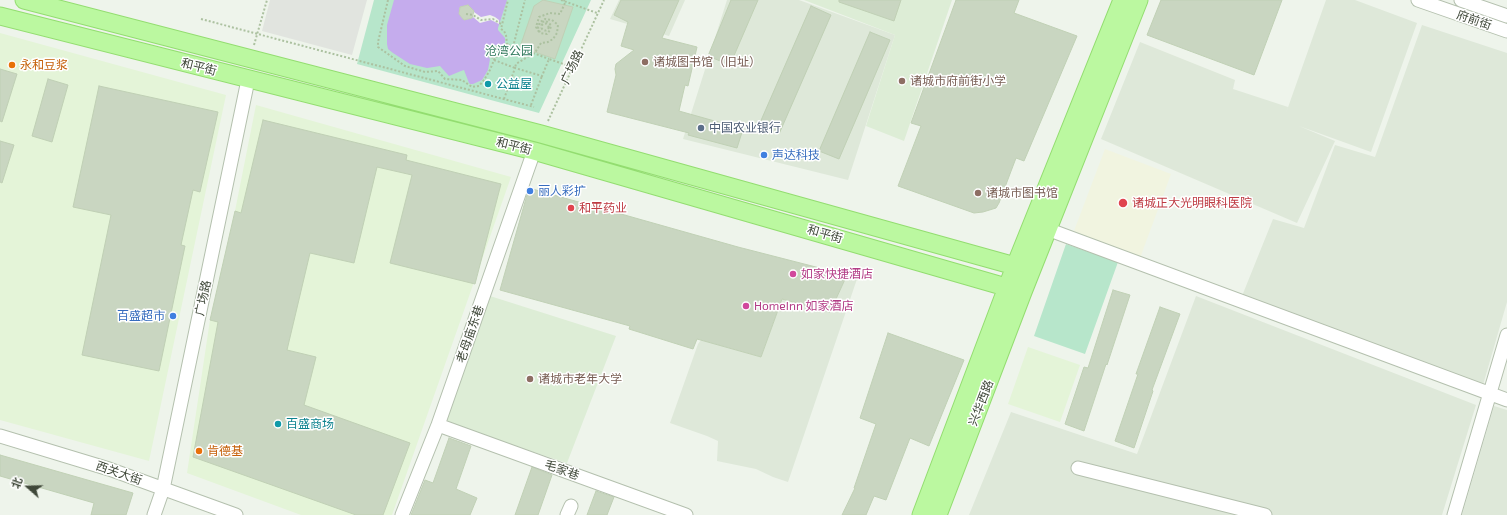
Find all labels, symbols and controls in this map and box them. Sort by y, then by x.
street label: 府前街 [1455,7,1493,33]
park label: 沧湾公园 [485,44,533,58]
street label: 广场路 [558,48,586,86]
place label: 诸城图书馆（旧址） [653,55,761,69]
street label: 和平街 [180,56,218,78]
marker: 诸城图书馆（旧址） [640,57,650,67]
place label: 永和豆浆 [20,58,68,72]
marker: 永和豆浆 [7,60,17,70]
place label: 诸城市府前街小学 [910,74,1006,88]
marker: 诸城市府前街小学 [897,76,907,86]
place label: 公益屋 [496,77,532,91]
marker: 公益屋 [483,79,493,89]
place label: 中国农业银行 [709,121,781,135]
marker: 中国农业银行 [696,123,706,133]
street label: 和平街 [495,135,533,157]
place label: 声达科技 [772,148,820,162]
marker: 声达科技 [759,150,769,160]
place label: 丽人彩扩 [538,184,586,198]
marker: 丽人彩扩 [525,186,535,196]
place label: 诸城市图书馆 [986,186,1058,200]
marker: 诸城市图书馆 [973,188,983,198]
place label: 诸城正大光明眼科医院 [1132,196,1252,210]
marker: 诸城正大光明眼科医院 [1117,197,1129,209]
place label: 和平药业 [579,201,627,215]
marker: 和平药业 [566,203,576,213]
street label: 和平街 [806,222,844,246]
place label: 如家快捷酒店 [801,267,873,281]
marker: 如家快捷酒店 [788,269,798,279]
street label: 广场路 [192,279,214,317]
place label: HomeInn 如家酒店 [754,299,854,313]
marker: HomeInn 如家酒店 [741,301,751,311]
street label: 老母庙东巷 [453,303,487,365]
place label: 百盛超市 [117,309,165,323]
marker: 百盛超市 [168,311,178,321]
place label: 诸城市老年大学 [538,372,622,386]
marker: 诸城市老年大学 [525,374,535,384]
street label: 兴华西路 [966,378,996,428]
place label: 百盛商场 [286,417,334,431]
marker: 百盛商场 [273,419,283,429]
place label: 肯德基 [207,444,243,458]
marker: 肯德基 [194,446,204,456]
street label: 毛家巷 [543,457,581,483]
street label: 西关大街 [94,458,144,488]
north arrow [8,467,48,507]
text: 北 [8,475,24,490]

